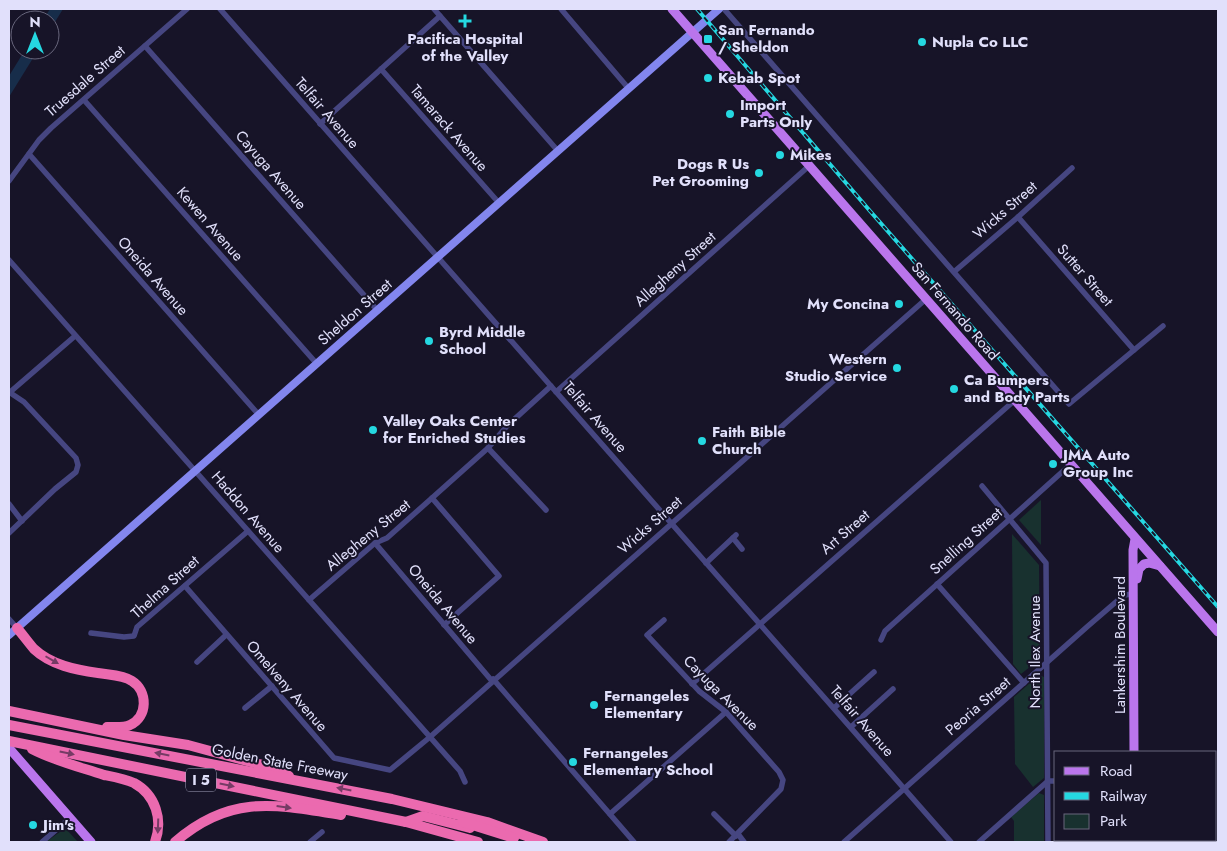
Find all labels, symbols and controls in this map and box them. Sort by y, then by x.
north arrow [10,10,60,60]
text: N [29,12,41,32]
marker: Pacifica Hospital of the Valley [458,14,472,28]
place label: San Fernando / Sheldon [718,19,815,58]
place label: Pacifica Hospital of the Valley [407,28,523,67]
place label: Nupla Co LLC [932,31,1028,53]
marker: San Fernando / Sheldon [702,33,714,45]
marker: Nupla Co LLC [916,36,928,48]
street label: Truesdale Street [40,40,130,122]
place label: Kebab Spot [718,67,800,89]
street label: Telfair Avenue [290,72,364,154]
marker: Kebab Spot [702,72,714,84]
street label: Tamarack Avenue [405,80,493,177]
place label: Import Parts Only [740,94,812,133]
marker: Import Parts Only [724,108,736,120]
street label: Cayuga Avenue [230,125,312,215]
place label: Mikes [790,144,832,166]
marker: Mikes [774,149,786,161]
place label: Dogs R Us Pet Grooming [652,153,749,192]
marker: Dogs R Us Pet Grooming [753,167,765,179]
street label: Wicks Street [968,176,1042,244]
street label: Kewen Avenue [171,182,249,266]
street label: Allegheny Street [629,226,721,312]
street label: Oneida Avenue [112,232,194,321]
street label: Sutter Street [1052,239,1119,311]
street label: San Fernando Road [906,257,1004,365]
street label: Sheldon Street [313,273,397,351]
place label: My Concina [807,293,889,315]
marker: My Concina [893,298,905,310]
place label: Byrd Middle School [439,321,526,360]
marker: Byrd Middle School [423,335,435,347]
place label: Western Studio Service [785,348,887,387]
marker: Western Studio Service [891,362,903,374]
place label: Ca Bumpers and Body Parts [964,369,1070,408]
street label: Telfair Avenue [558,376,632,458]
marker: Ca Bumpers and Body Parts [948,383,960,395]
place label: Valley Oaks Center for Enriched Studies [382,410,526,449]
place label: Faith Bible Church [712,421,786,460]
marker: Valley Oaks Center for Enriched Studies [367,424,379,436]
marker: Faith Bible Church [696,435,708,447]
place label: JMA Auto Group Inc [1060,444,1133,483]
marker: JMA Auto Group Inc [1047,458,1059,470]
street label: Haddon Avenue [206,466,290,558]
street label: Wicks Street [613,491,687,559]
street label: Allegheny Street [321,494,415,576]
street label: Snelling Street [925,502,1008,580]
street label: Art Street [816,504,875,560]
street label: Thelma Street [126,550,204,624]
street label: Oneida Avenue [403,559,483,649]
street label: Lankershim Boulevard [1109,576,1131,714]
street label: North Ilex Avenue [1024,595,1046,709]
street label: Omelveny Avenue [241,636,333,737]
street label: Cayuga Avenue [678,650,764,736]
one-way arrow [46,656,59,665]
street label: Peoria Street [941,671,1016,741]
street label: Telfair Avenue [825,680,899,762]
place label: Fernangeles Elementary [604,685,689,724]
marker: Fernangeles Elementary [588,699,600,711]
street label: Golden State Freeway [210,738,350,786]
place label: Fernangeles Elementary School [583,742,713,781]
one-way arrow [60,749,76,757]
one-way arrow [154,750,169,758]
legend [1054,751,1217,841]
marker: Fernangeles Elementary School [567,756,579,768]
text: Road [1100,760,1132,782]
road number: I 5 [186,768,216,792]
one-way arrow [219,782,235,790]
one-way arrow [336,785,352,793]
text: Railway [1100,785,1147,807]
one-way arrow [276,803,292,811]
text: Park [1100,810,1127,832]
place label: Jim's [40,814,74,836]
one-way arrow [154,818,162,834]
marker: Jim's [27,819,39,831]

